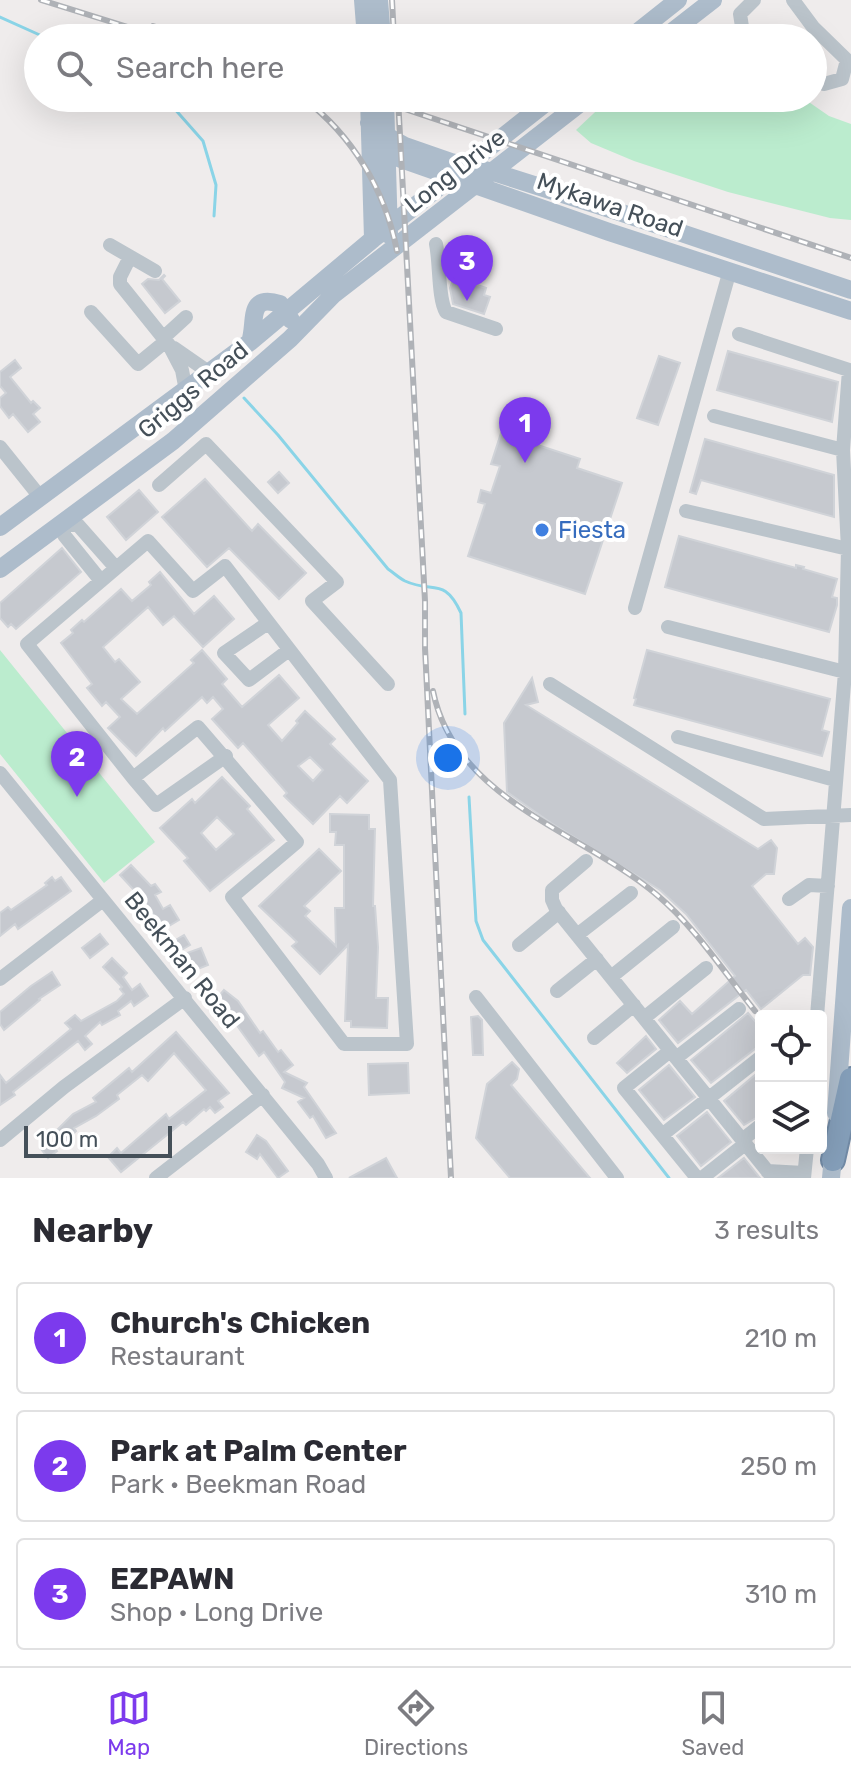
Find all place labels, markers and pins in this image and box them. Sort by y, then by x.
pin: 3 [441,235,493,301]
pin: 1 [499,397,551,463]
place label: Fiesta [558,516,626,544]
marker: Fiesta [533,521,551,539]
pin: 2 [51,731,103,797]

